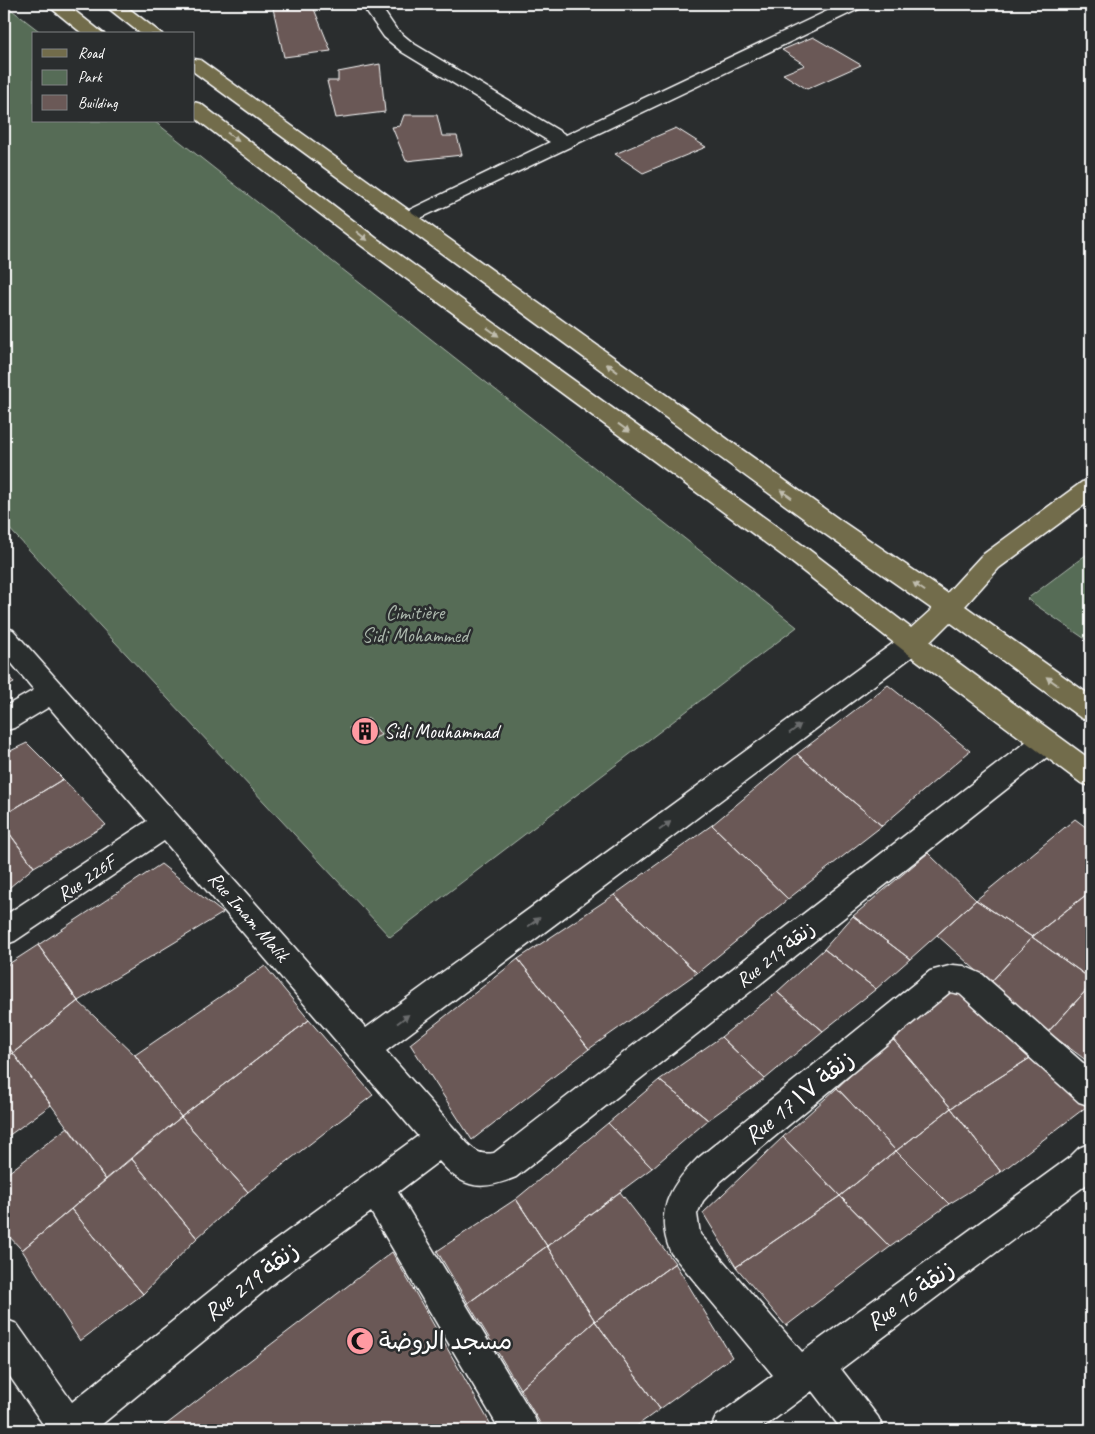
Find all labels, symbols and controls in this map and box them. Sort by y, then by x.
legend [32,32,195,122]
text: Road [78,44,105,63]
text: Park [78,68,103,87]
text: Building [78,94,118,113]
one-way arrow [226,132,240,142]
one-way arrow [355,230,368,241]
one-way arrow [486,327,500,337]
one-way arrow [605,363,619,373]
one-way arrow [617,422,630,433]
one-way arrow [779,489,793,499]
one-way arrow [913,582,926,592]
park label: Cimitière Sidi Mohammed [362,600,471,648]
one-way arrow [1046,676,1059,687]
building icon: Sidi Mouhammad [350,716,380,746]
place label: Sidi Mouhammad [384,719,502,744]
one-way arrow [788,724,802,734]
one-way arrow [658,820,671,831]
street label: Rue 226F [52,848,123,907]
street label: Rue Imam Malik [203,866,296,968]
street label: Rue 219 زنقة [731,916,820,993]
one-way arrow [527,917,540,928]
one-way arrow [396,1014,410,1024]
street label: Rue 17 زنقة ١٧ [738,1044,860,1150]
street label: Rue 219 زنقة [198,1235,304,1327]
street label: Rue 16 زنقة [860,1253,960,1337]
mosque icon: مسجد الروضة [345,1326,375,1356]
place label: مسجد الروضة [379,1326,512,1356]

